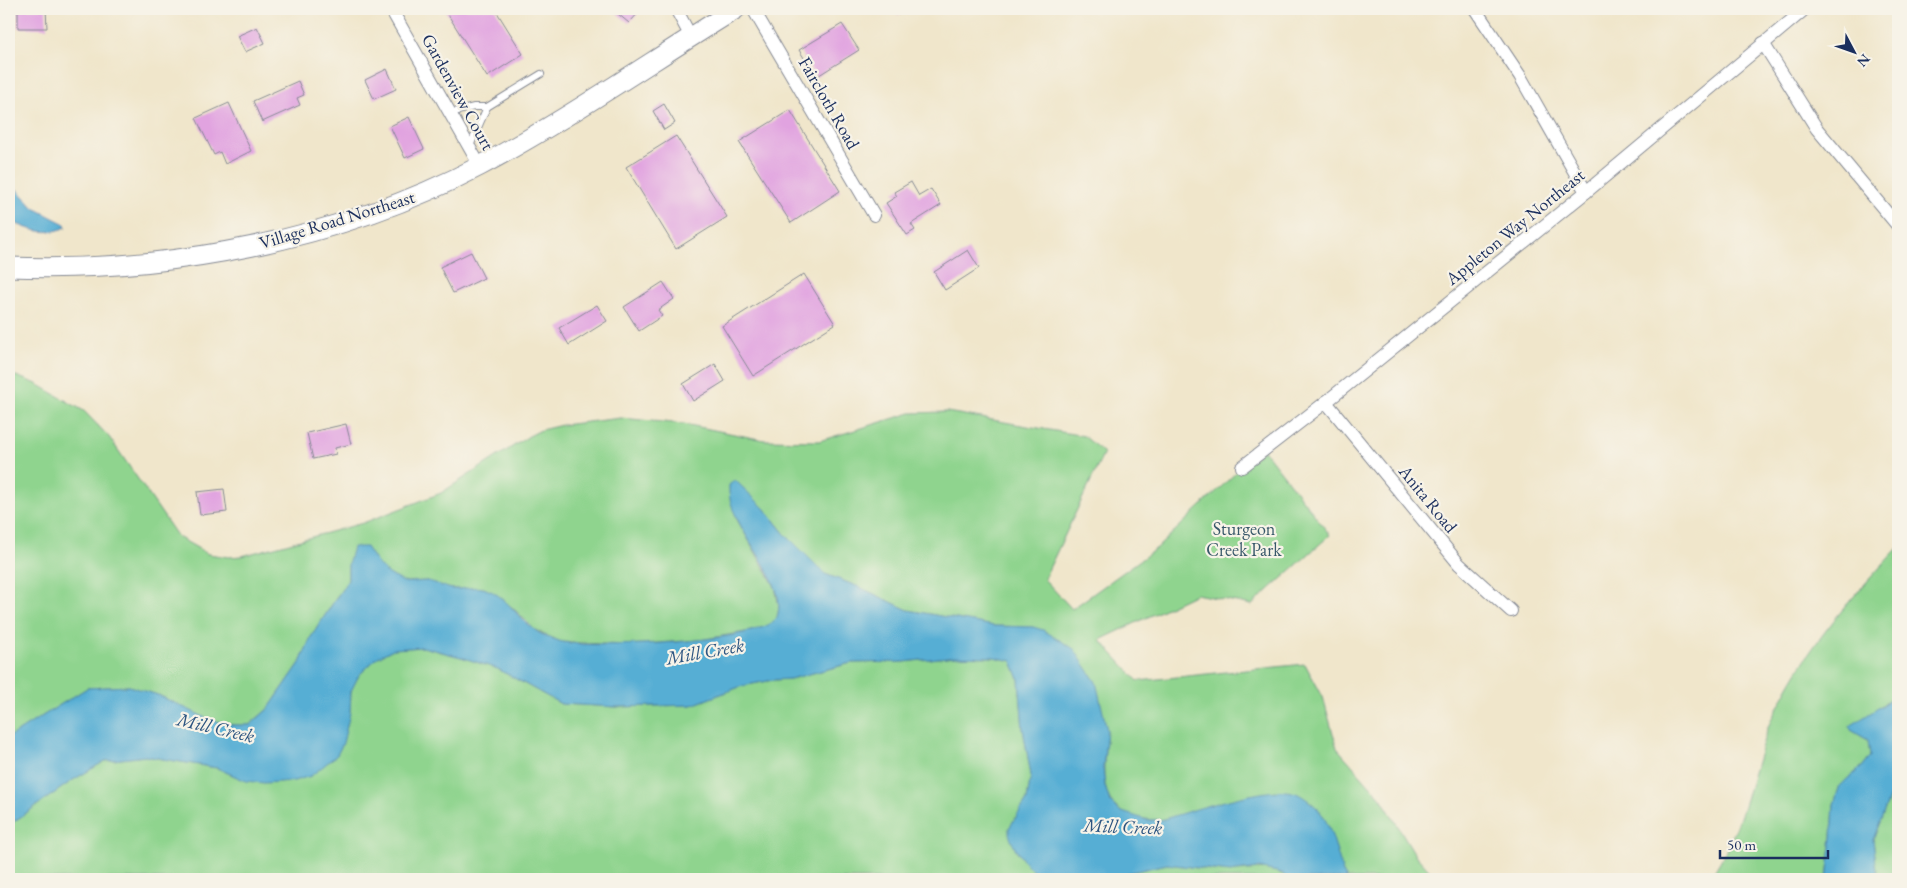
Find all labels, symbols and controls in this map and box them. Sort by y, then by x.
north arrow [1830,28,1880,78]
street label: Gardenview Court [417,30,500,154]
text: N [1853,50,1874,71]
street label: Faircloth Road [794,52,866,154]
street label: Appleton Way Northeast [1440,163,1589,291]
street label: Village Road Northeast [256,185,418,254]
street label: Anita Road [1393,459,1463,538]
park label: Sturgeon Creek Park [1206,517,1282,561]
water label: Mill Creek [663,632,746,671]
water label: Mill Creek [174,706,257,749]
water label: Mill Creek [1082,813,1163,840]
scale bar [1720,828,1827,860]
text: 50 m [1727,835,1756,854]

